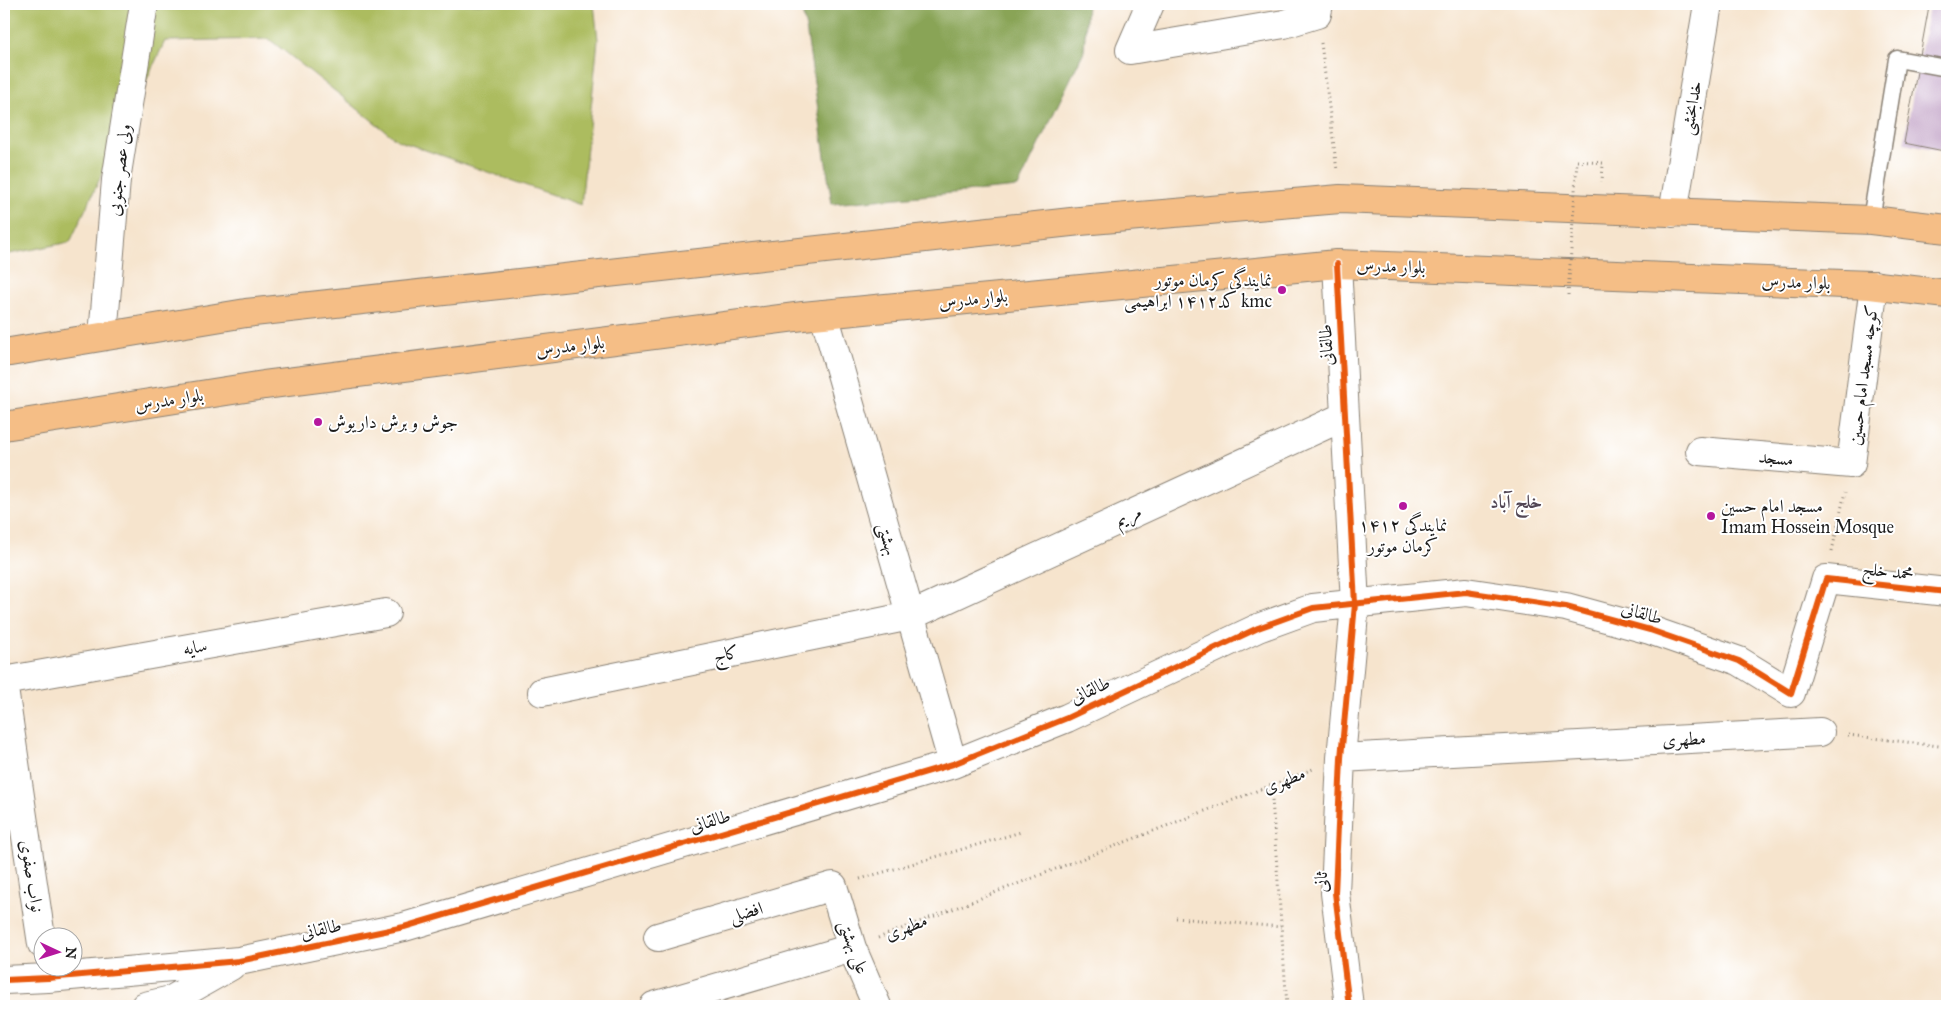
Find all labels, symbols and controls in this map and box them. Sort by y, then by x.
street label: خدابخشی [1675,79,1709,137]
street label: ولی عصر جنوبی [102,123,138,218]
street label: بلوار مدرس [1356,254,1426,278]
place label: نمایندگی کرمان موتور کد۱۴۱۲ ابراهیمی kmc [1124,266,1272,313]
street label: بلوار مدرس [1761,270,1831,294]
street label: بلوار مدرس [937,284,1009,314]
marker: نمایندگی کرمان موتور کد۱۴۱۲ ابراهیمی kmc [1276,284,1288,296]
street label: کوچه مسجد امام حسین [1843,303,1888,447]
street label: طالقانی [1314,324,1338,366]
street label: بلوار مدرس [534,331,606,361]
street label: بلوار مدرس [133,384,205,416]
place label: جوش و برش داریوش [328,411,458,433]
marker: جوش و برش داریوش [312,416,324,428]
street label: مسجد [1757,446,1795,470]
district label: خلج آباد [1490,490,1542,519]
place label: مسجد امام حسین Imam Hossein Mosque [1721,495,1894,539]
street label: مریم [1111,500,1147,536]
marker: نمایندگی ۱۴۱۲ کرمان موتور [1397,500,1409,512]
marker: مسجد امام حسین Imam Hossein Mosque [1705,510,1717,522]
place label: نمایندگی ۱۴۱۲ کرمان موتور [1359,511,1447,557]
street label: بهشتی [871,520,903,558]
street label: محمد خلج [1861,557,1915,590]
street label: طالقانی [1619,597,1665,629]
street label: سایه [181,634,209,660]
street label: کاج [711,641,742,672]
street label: طالقانی [1066,671,1114,709]
street label: مطهری [1662,727,1707,752]
street label: مطهری [1260,762,1309,799]
street label: طالقانی [687,804,733,838]
street label: نواب صفوی [15,838,49,914]
street label: ثانی [1310,871,1332,892]
street label: افضلی [727,897,766,929]
street label: مطهری [882,909,931,946]
street label: طالقانی [298,914,344,944]
street label: علی بهشتی [832,917,874,978]
north arrow [32,928,82,978]
text: N [62,946,79,960]

